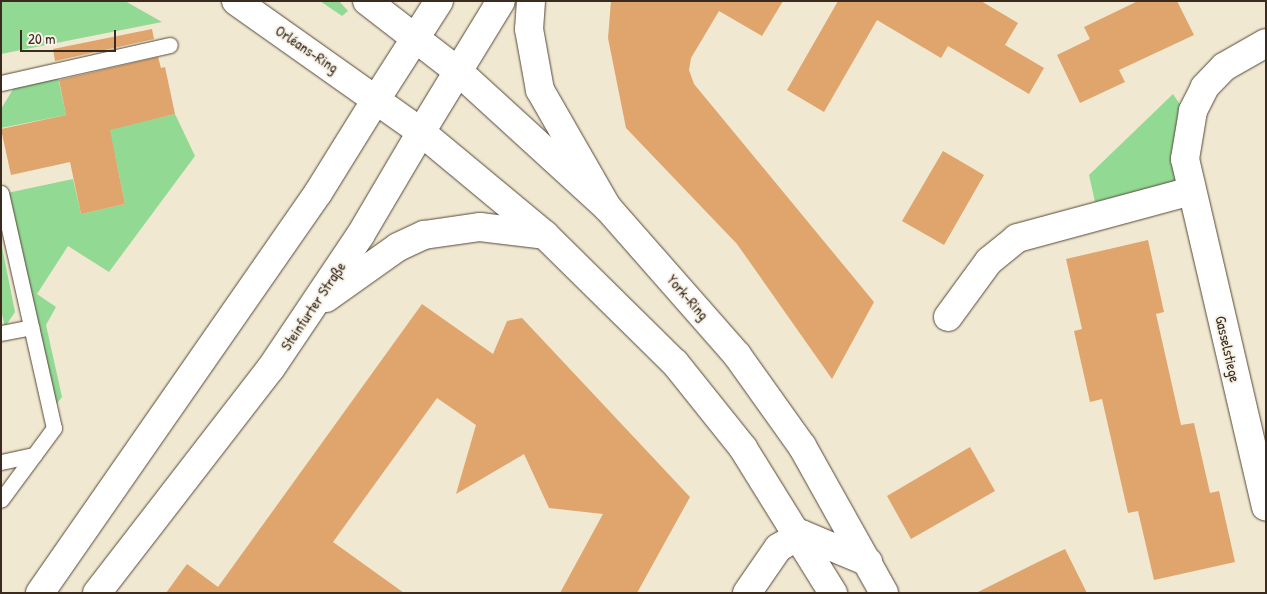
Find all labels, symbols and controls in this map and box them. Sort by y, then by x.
scale bar [22,20,119,52]
street label: Orléans-Ring [272,21,342,77]
text: 20 m [28,28,55,49]
street label: Steinfurter Straße [277,258,349,354]
street label: York-Ring [663,271,713,323]
street label: Gasselstiege [1212,314,1244,384]

